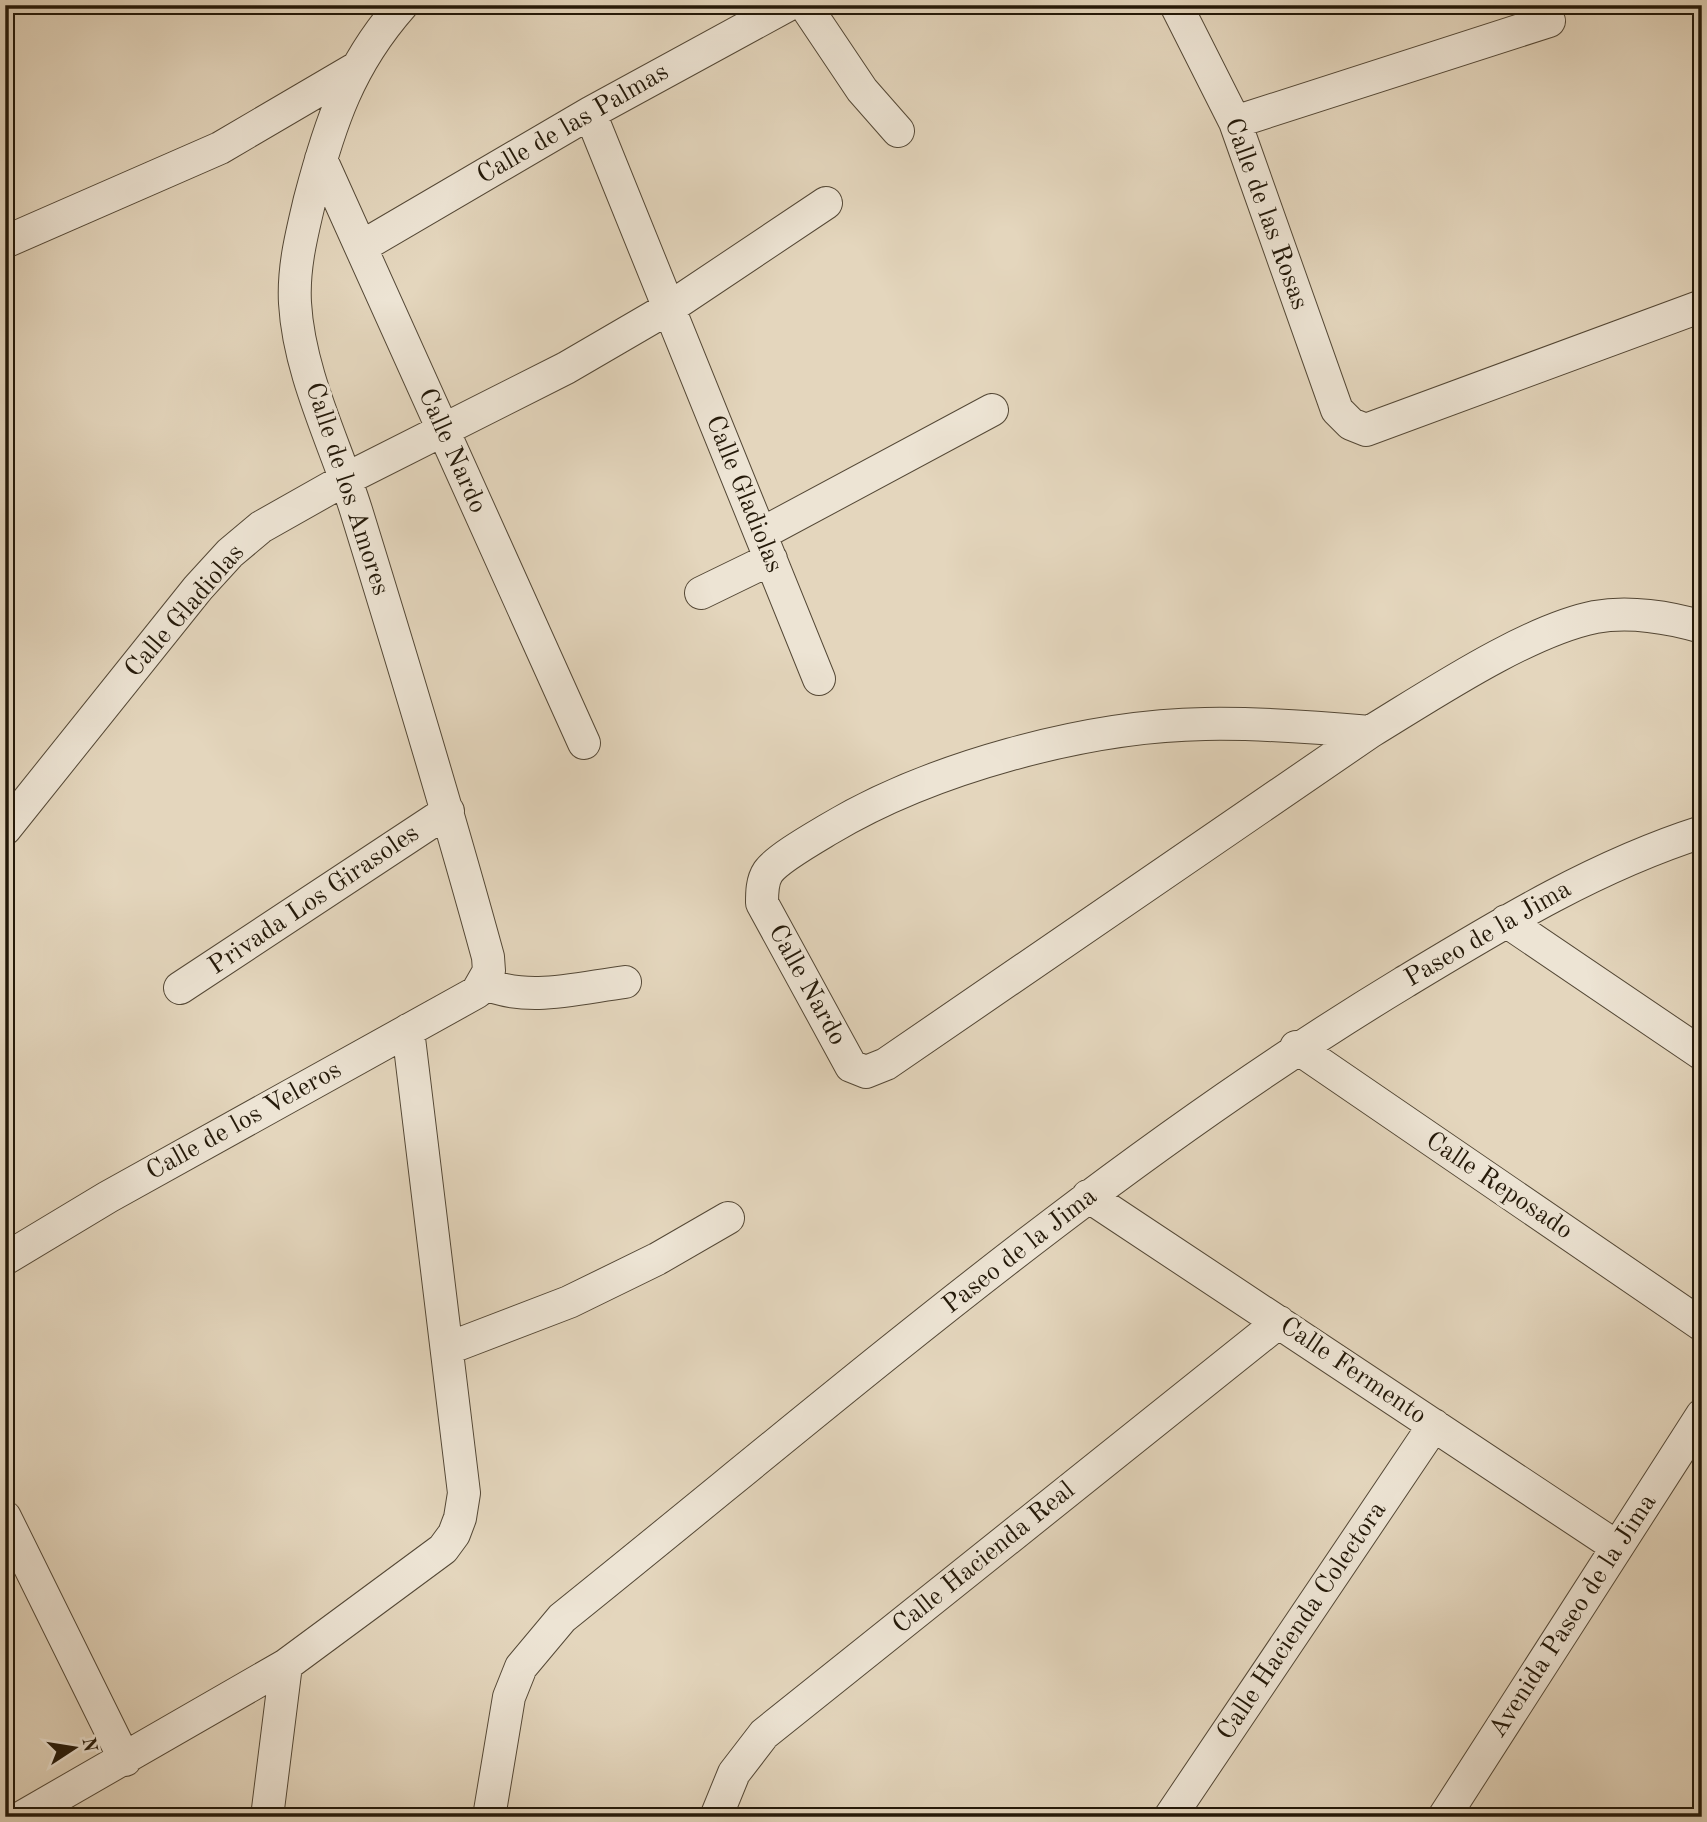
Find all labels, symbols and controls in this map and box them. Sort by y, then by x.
street label: Calle de las Palmas [473,59,673,189]
street label: Calle de las Rosas [1219,115,1313,313]
street label: Calle de los Amores [300,379,394,599]
street label: Calle Nardo [413,385,491,517]
street label: Calle Gladiolas [701,412,787,576]
street label: Calle Gladiolas [120,540,250,682]
street label: Privada Los Girasoles [204,820,424,980]
street label: Paseo de la Jima [1400,876,1576,992]
street label: Calle Nardo [763,920,851,1050]
street label: Calle de los Veleros [142,1057,346,1185]
street label: Calle Reposado [1421,1127,1577,1245]
street label: Paseo de la Jima [938,1183,1102,1319]
street label: Calle Fermento [1275,1313,1431,1429]
street label: Calle Hacienda Real [888,1477,1080,1639]
street label: Avenida Paseo de la Jima [1485,1489,1662,1742]
street label: Calle Hacienda Colectora [1213,1497,1391,1745]
north arrow [38,1714,108,1784]
text: N [77,1736,99,1755]

